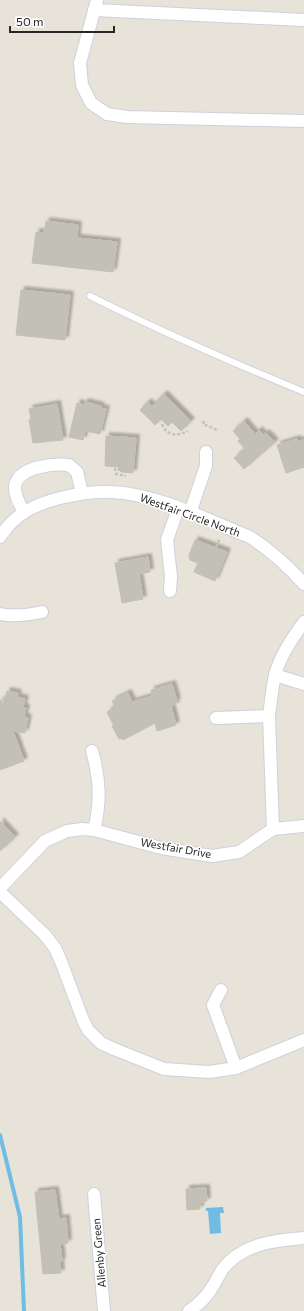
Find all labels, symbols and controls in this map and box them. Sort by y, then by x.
scale bar [10,8,114,34]
text: 50 m [16,14,44,28]
street label: Westfair Circle North [138,490,242,539]
street label: Westfair Drive [140,835,213,860]
street label: Allenby Green [89,1218,108,1288]

